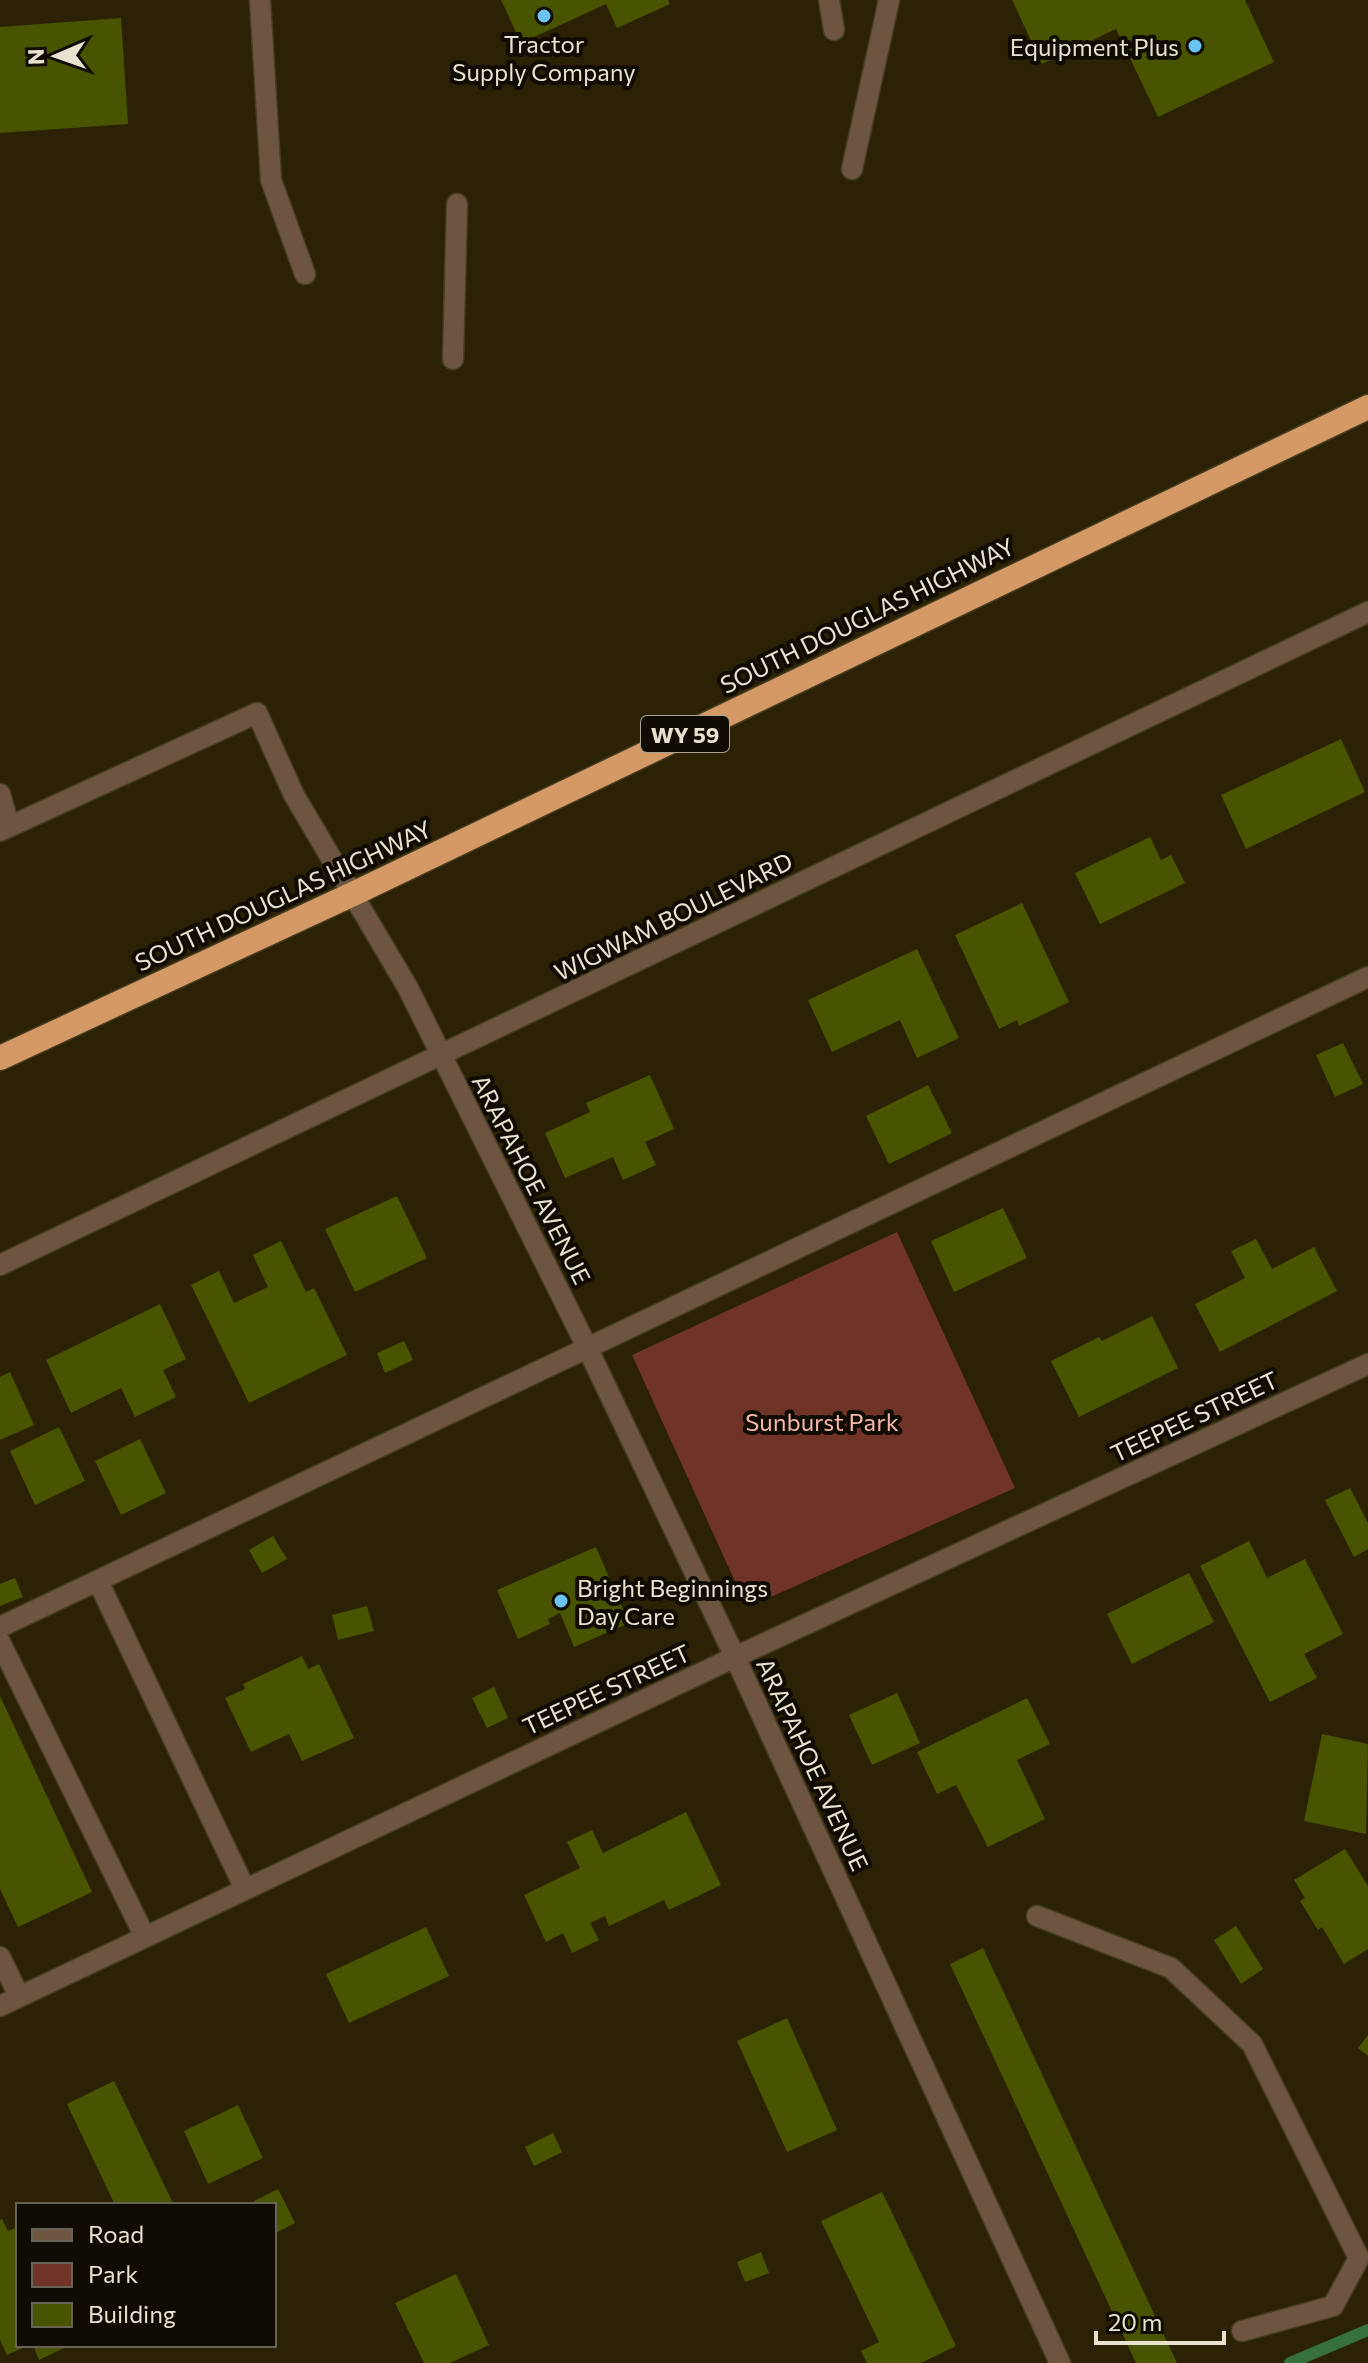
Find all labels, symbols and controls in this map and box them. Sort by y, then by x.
marker: Tractor Supply Company [535,7,553,25]
north arrow [16,16,96,96]
place label: Tractor Supply Company [452,29,636,86]
place label: Equipment Plus [1010,32,1179,61]
marker: Equipment Plus [1186,37,1204,55]
text: N [22,48,49,65]
street label: SOUTH DOUGLAS HIGHWAY [715,531,1019,699]
road number: WY 59 [641,716,729,752]
street label: SOUTH DOUGLAS HIGHWAY [130,813,436,977]
street label: WIGWAM BOULEVARD [549,846,797,986]
street label: ARAPAHOE AVENUE [467,1069,597,1289]
street label: TEEPEE STREET [1106,1365,1282,1467]
park label: Sunburst Park [745,1407,899,1436]
place label: Bright Beginnings Day Care [577,1573,768,1630]
marker: Bright Beginnings Day Care [552,1592,570,1610]
street label: TEEPEE STREET [518,1638,694,1740]
street label: ARAPAHOE AVENUE [751,1653,875,1875]
legend [16,2203,276,2347]
text: Road [88,2219,144,2248]
text: Park [88,2259,138,2288]
scale bar [1096,2295,1224,2345]
text: Building [88,2299,176,2328]
text: 20 m [1108,2307,1162,2336]

